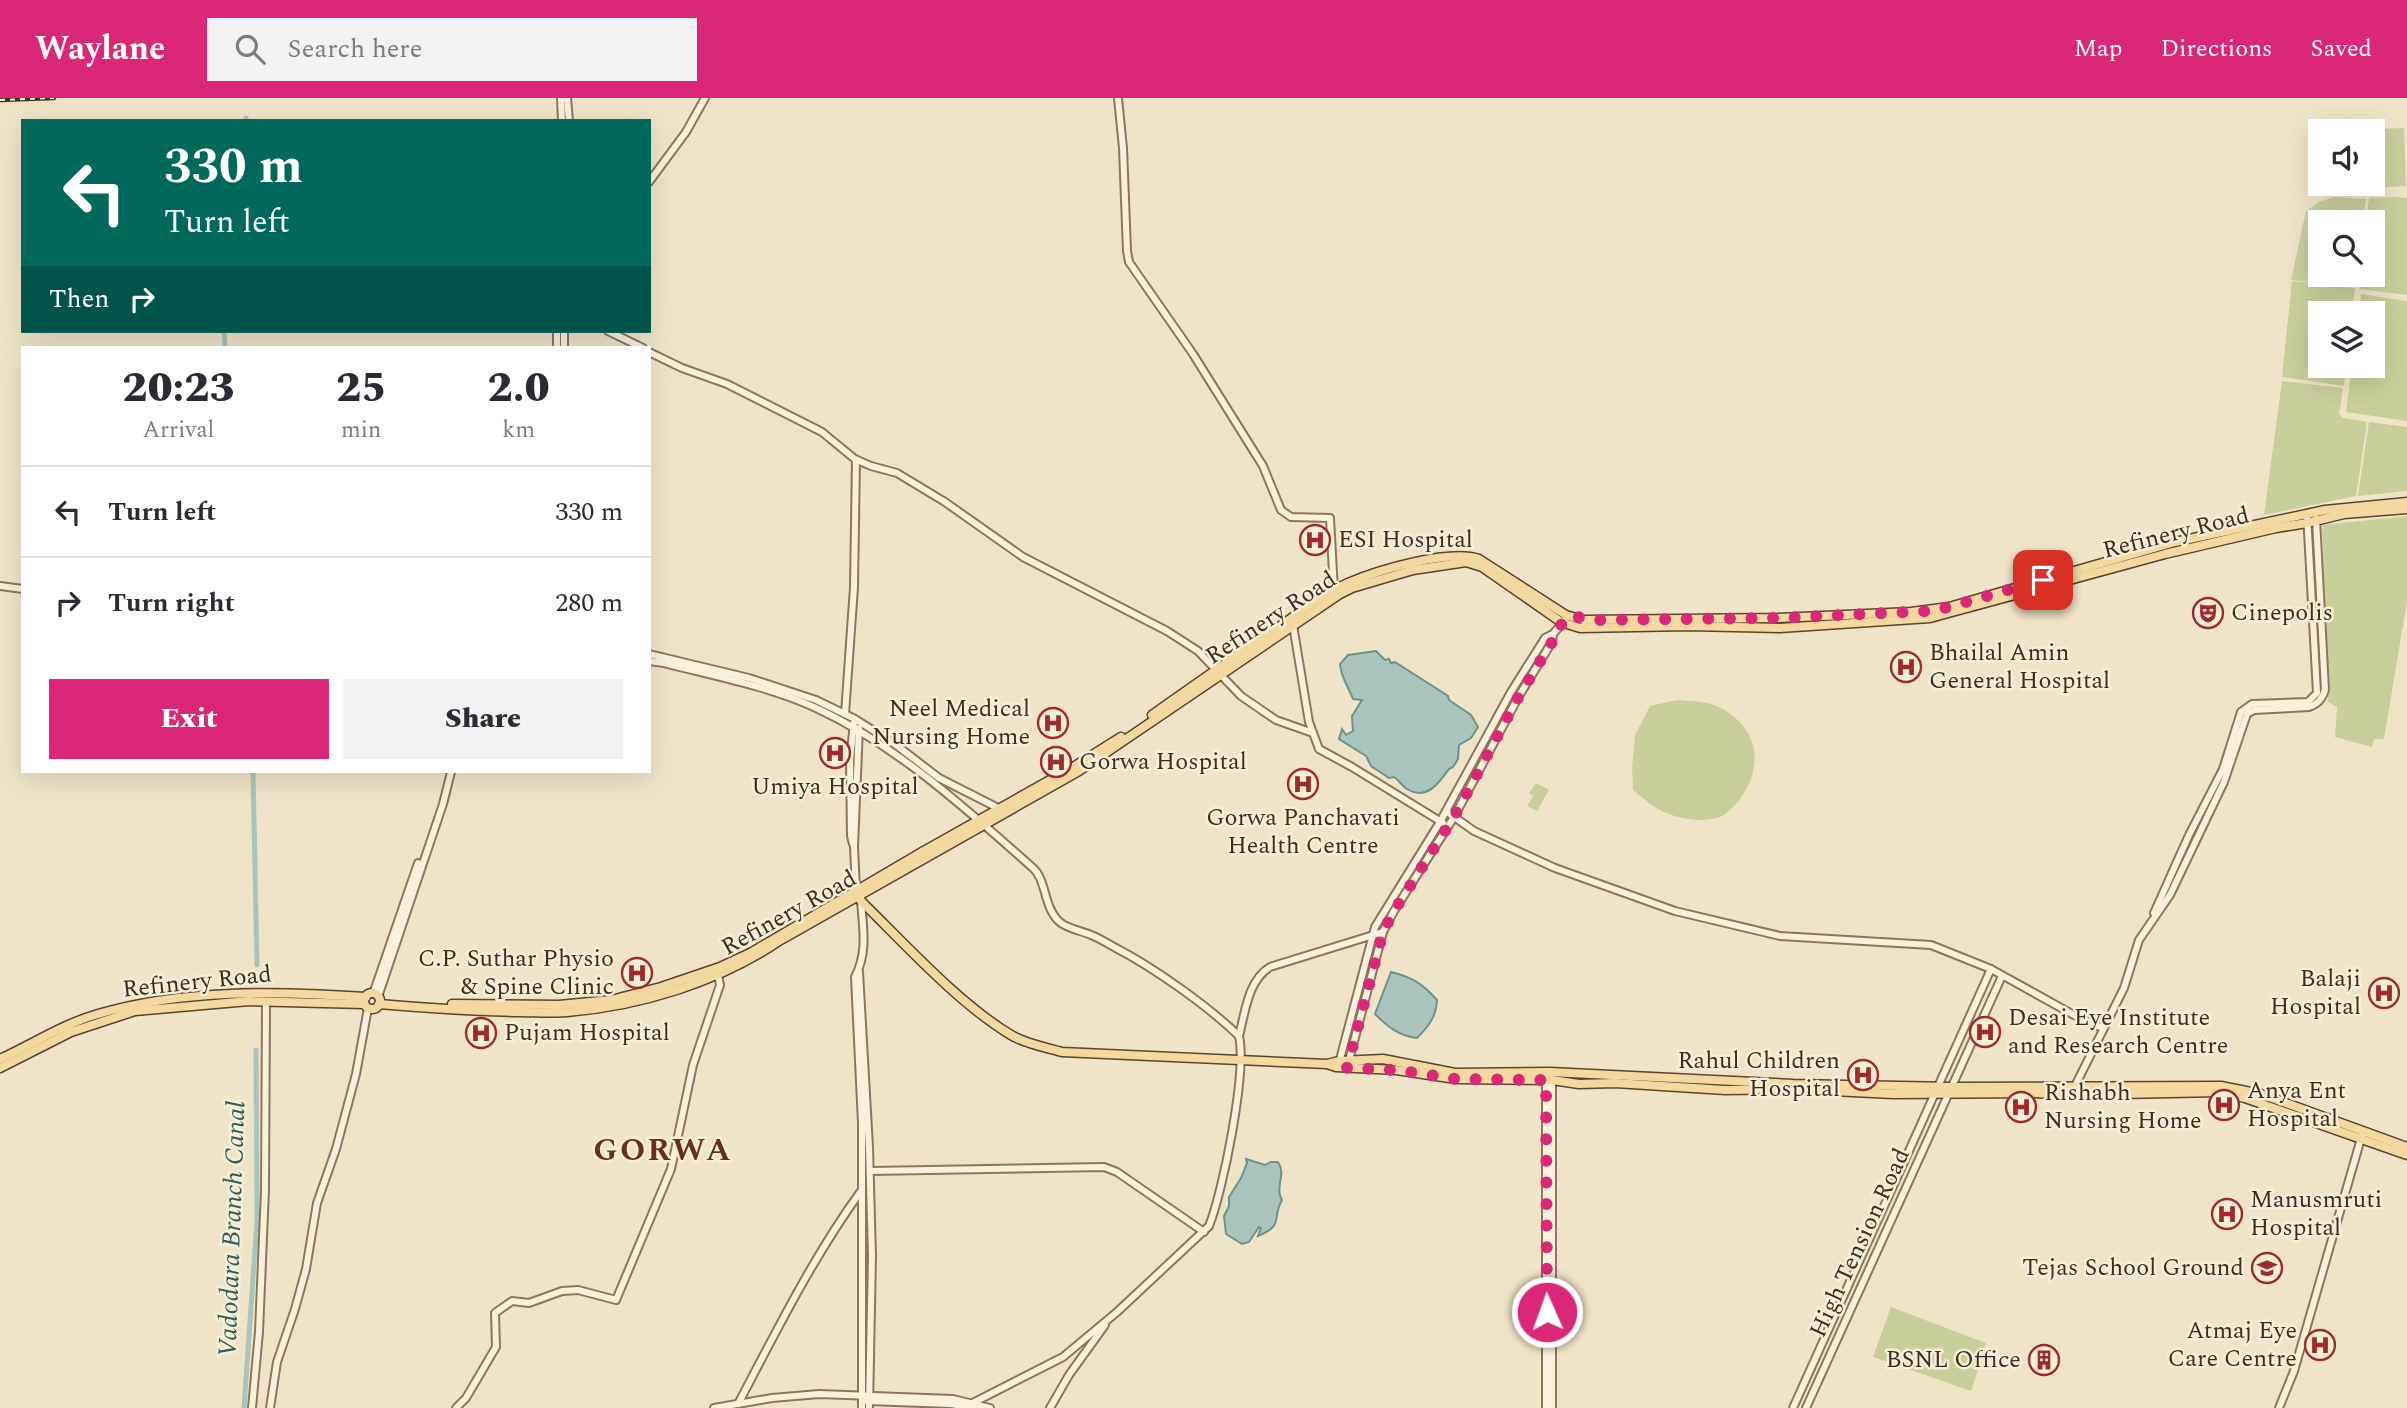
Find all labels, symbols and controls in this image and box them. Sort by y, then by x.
search box [207,18,697,81]
text: Waylane [35,24,165,74]
text: Search here [287,29,422,69]
icon: search [231,30,269,68]
text: Map [2074,31,2122,67]
text: Directions [2160,31,2272,67]
text: Saved [2310,31,2372,67]
map controls [2308,119,2385,378]
button: sound [2308,119,2385,196]
text: 330 m [164,130,303,205]
icon: left [49,147,140,238]
text: Turn left [164,198,290,247]
button: search [2308,210,2385,287]
text: Then [49,279,109,319]
icon: right [123,280,161,318]
button: layers [2308,301,2385,378]
text: 20:23 [122,357,235,420]
text: 25 [336,357,386,420]
text: 2.0 [488,357,550,420]
text: Arrival [143,413,214,448]
text: min [341,413,381,448]
text: km [502,413,535,448]
text: Turn left [108,492,216,532]
text: 330 m [555,492,623,532]
icon: left [49,493,87,531]
street label: Refinery Road [2099,497,2253,569]
place label: ESI Hospital [1338,522,1473,558]
hospital icon: ESI Hospital [1298,523,1332,557]
pin [2013,550,2073,610]
icon: arrive [2024,561,2062,599]
street label: Refinery Road [1198,562,1344,674]
text: Turn right [108,583,235,623]
text: 280 m [555,583,623,623]
icon: right [49,584,87,622]
place label: Cinepolis [2231,595,2333,631]
theatre icon: Cinepolis [2191,596,2225,630]
place label: Bhailal Amin General Hospital [1929,635,2110,699]
hospital icon: Bhailal Amin General Hospital [1889,650,1923,684]
button: Exit [49,679,329,759]
button: Share [343,679,623,759]
place label: Neel Medical Nursing Home [872,691,1030,755]
hospital icon: Neel Medical Nursing Home [1036,706,1070,740]
hospital icon: Umiya Hospital [818,736,852,770]
place label: Gorwa Hospital [1079,744,1247,780]
hospital icon: Gorwa Hospital [1039,745,1073,779]
hospital icon: Gorwa Panchavati Health Centre [1286,767,1320,801]
place label: Umiya Hospital [751,769,919,805]
place label: Gorwa Panchavati Health Centre [1206,800,1400,864]
street label: Refinery Road [715,861,863,965]
place label: C.P. Suthar Physio & Spine Clinic [418,941,614,1005]
street label: Refinery Road [121,956,273,1008]
hospital icon: C.P. Suthar Physio & Spine Clinic [620,956,654,990]
place label: Balaji Hospital [2270,961,2361,1025]
hospital icon: Balaji Hospital [2367,976,2401,1010]
place label: Desai Eye Institute and Research Centre [2008,1000,2228,1064]
place label: Pujam Hospital [504,1015,670,1051]
hospital icon: Desai Eye Institute and Research Centre [1968,1015,2002,1049]
hospital icon: Pujam Hospital [464,1016,498,1050]
place label: Rahul Children Hospital [1677,1043,1840,1107]
hospital icon: Rahul Children Hospital [1846,1058,1880,1092]
place label: Anya Ent Hospital [2247,1073,2346,1137]
place label: Rishabh Nursing Home [2044,1075,2202,1139]
hospital icon: Anya Ent Hospital [2207,1088,2241,1122]
hospital icon: Rishabh Nursing Home [2004,1090,2038,1124]
water label: Vadodara Branch Canal [208,1100,256,1358]
district label: GORWA [593,1126,733,1175]
street label: High Tension Road [1800,1142,1920,1344]
place label: Manusmruti Hospital [2250,1182,2382,1246]
hospital icon: Manusmruti Hospital [2210,1197,2244,1231]
place label: Tejas School Ground [2022,1250,2244,1286]
school or university icon: Tejas School Ground [2250,1251,2284,1285]
position arrow [1510,1275,1584,1349]
place label: Atmaj Eye Care Centre [2168,1313,2297,1377]
hospital icon: Atmaj Eye Care Centre [2303,1328,2337,1362]
place label: BSNL Office [1886,1342,2021,1378]
building icon: BSNL Office [2027,1343,2061,1377]

